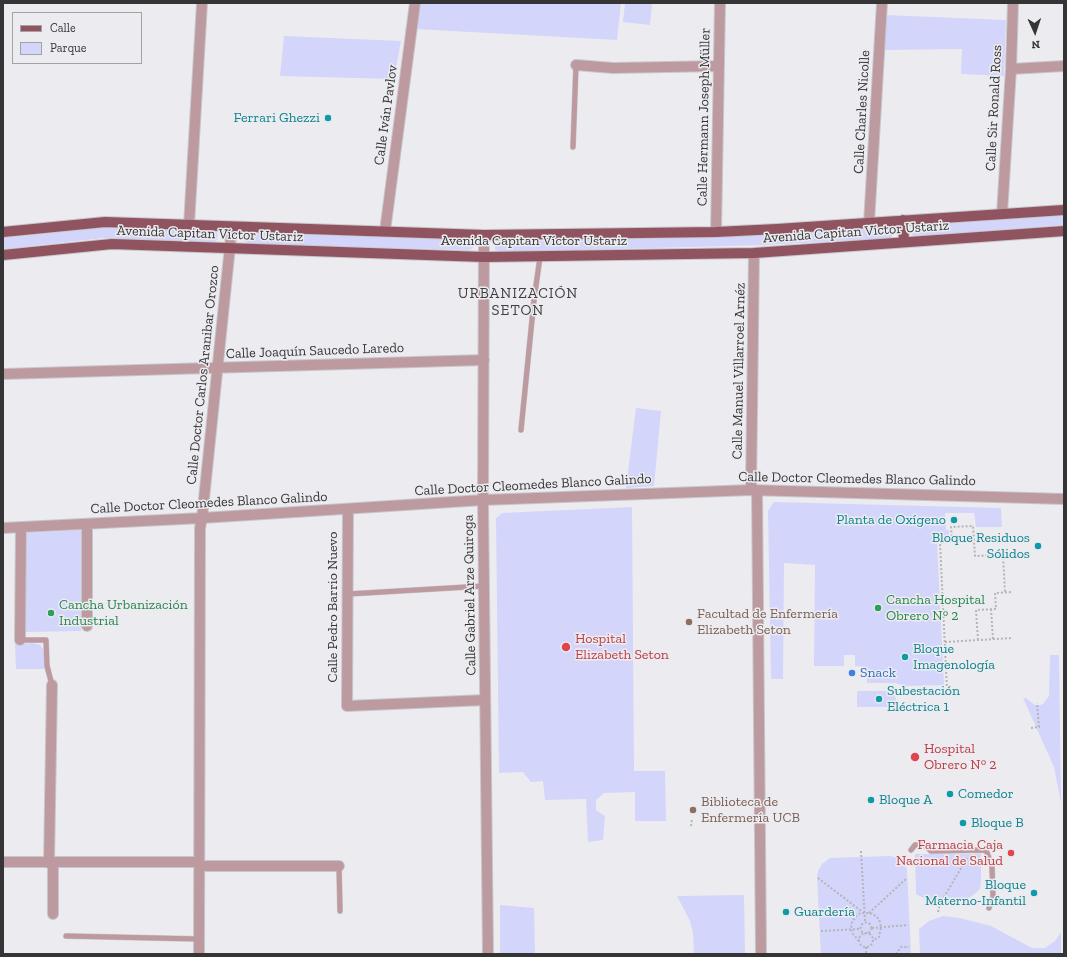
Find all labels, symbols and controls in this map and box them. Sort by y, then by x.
legend [12,12,142,64]
north arrow [1015,12,1055,52]
text: Calle [50,21,76,35]
street label: Calle Hermann Joseph Müller [694,28,714,206]
text: N [1031,38,1040,51]
text: Parque [50,41,86,55]
street label: Calle Sir Ronald Ross [982,44,1006,172]
street label: Calle Charles Nicolle [850,50,874,174]
street label: Calle Iván Pavlov [371,64,401,166]
place label: Ferrari Ghezzi [233,110,320,126]
marker: Ferrari Ghezzi [323,113,333,123]
street label: Avenida Capitan Víctor Ustariz [762,217,950,247]
street label: Avenida Capitan Víctor Ustariz [116,222,304,246]
street label: Avenida Capitan Víctor Ustariz [441,233,627,249]
street label: Calle Doctor Carlos Aranibar Orozco [183,265,223,485]
street label: Calle Manuel Villarroel Arnéz [729,282,749,460]
district label: URBANIZACIÓN SETON [458,285,578,320]
street label: Calle Joaquín Saucedo Laredo [226,339,404,363]
street label: Calle Doctor Cleomedes Blanco Galindo [738,469,976,489]
street label: Calle Doctor Cleomedes Blanco Galindo [414,470,652,500]
street label: Calle Doctor Cleomedes Blanco Galindo [90,488,328,518]
place label: Planta de Oxígeno [836,512,946,528]
street label: Calle Gabriel Arze Quiroga [460,514,480,676]
marker: Planta de Oxígeno [949,515,959,525]
place label: Bloque Residuos Sólidos [932,530,1030,562]
street label: Calle Pedro Barrio Nuevo [325,532,341,682]
marker: Bloque Residuos Sólidos [1033,541,1043,551]
place label: Cancha Hospital Obrero N° 2 [886,592,985,624]
place label: Cancha Urbanización Industrial [59,597,188,630]
marker: Cancha Hospital Obrero N° 2 [873,603,883,613]
place label: Facultad de Enfermería Elizabeth Seton [697,606,838,638]
marker: Cancha Urbanización Industrial [46,608,56,618]
marker: Facultad de Enfermería Elizabeth Seton [684,617,694,627]
place label: Hospital Elizabeth Seton [575,631,669,664]
marker: Hospital Elizabeth Seton [560,641,572,653]
place label: Bloque Imagenología [913,641,995,674]
marker: Bloque Imagenología [900,652,910,662]
place label: Snack [860,665,896,681]
marker: Snack [847,668,857,678]
place label: Subestación Eléctrica 1 [887,683,960,716]
marker: Subestación Eléctrica 1 [874,694,884,704]
place label: Hospital Obrero N° 2 [924,741,997,774]
marker: Hospital Obrero N° 2 [909,751,921,763]
place label: Comedor [958,786,1014,802]
marker: Comedor [945,789,955,799]
place label: Bloque A [879,792,932,808]
place label: Biblioteca de Enfermería UCB [701,794,800,826]
marker: Bloque A [866,795,876,805]
marker: Biblioteca de Enfermería UCB [688,805,698,815]
place label: Bloque B [971,815,1024,831]
marker: Bloque B [958,818,968,828]
place label: Farmacia Caja Nacional de Salud [896,837,1003,870]
marker: Farmacia Caja Nacional de Salud [1006,848,1016,858]
place label: Bloque Materno-Infantil [925,877,1026,910]
marker: Bloque Materno-Infantil [1029,888,1039,898]
place label: Guardería [794,904,855,920]
marker: Guardería [781,907,791,917]

